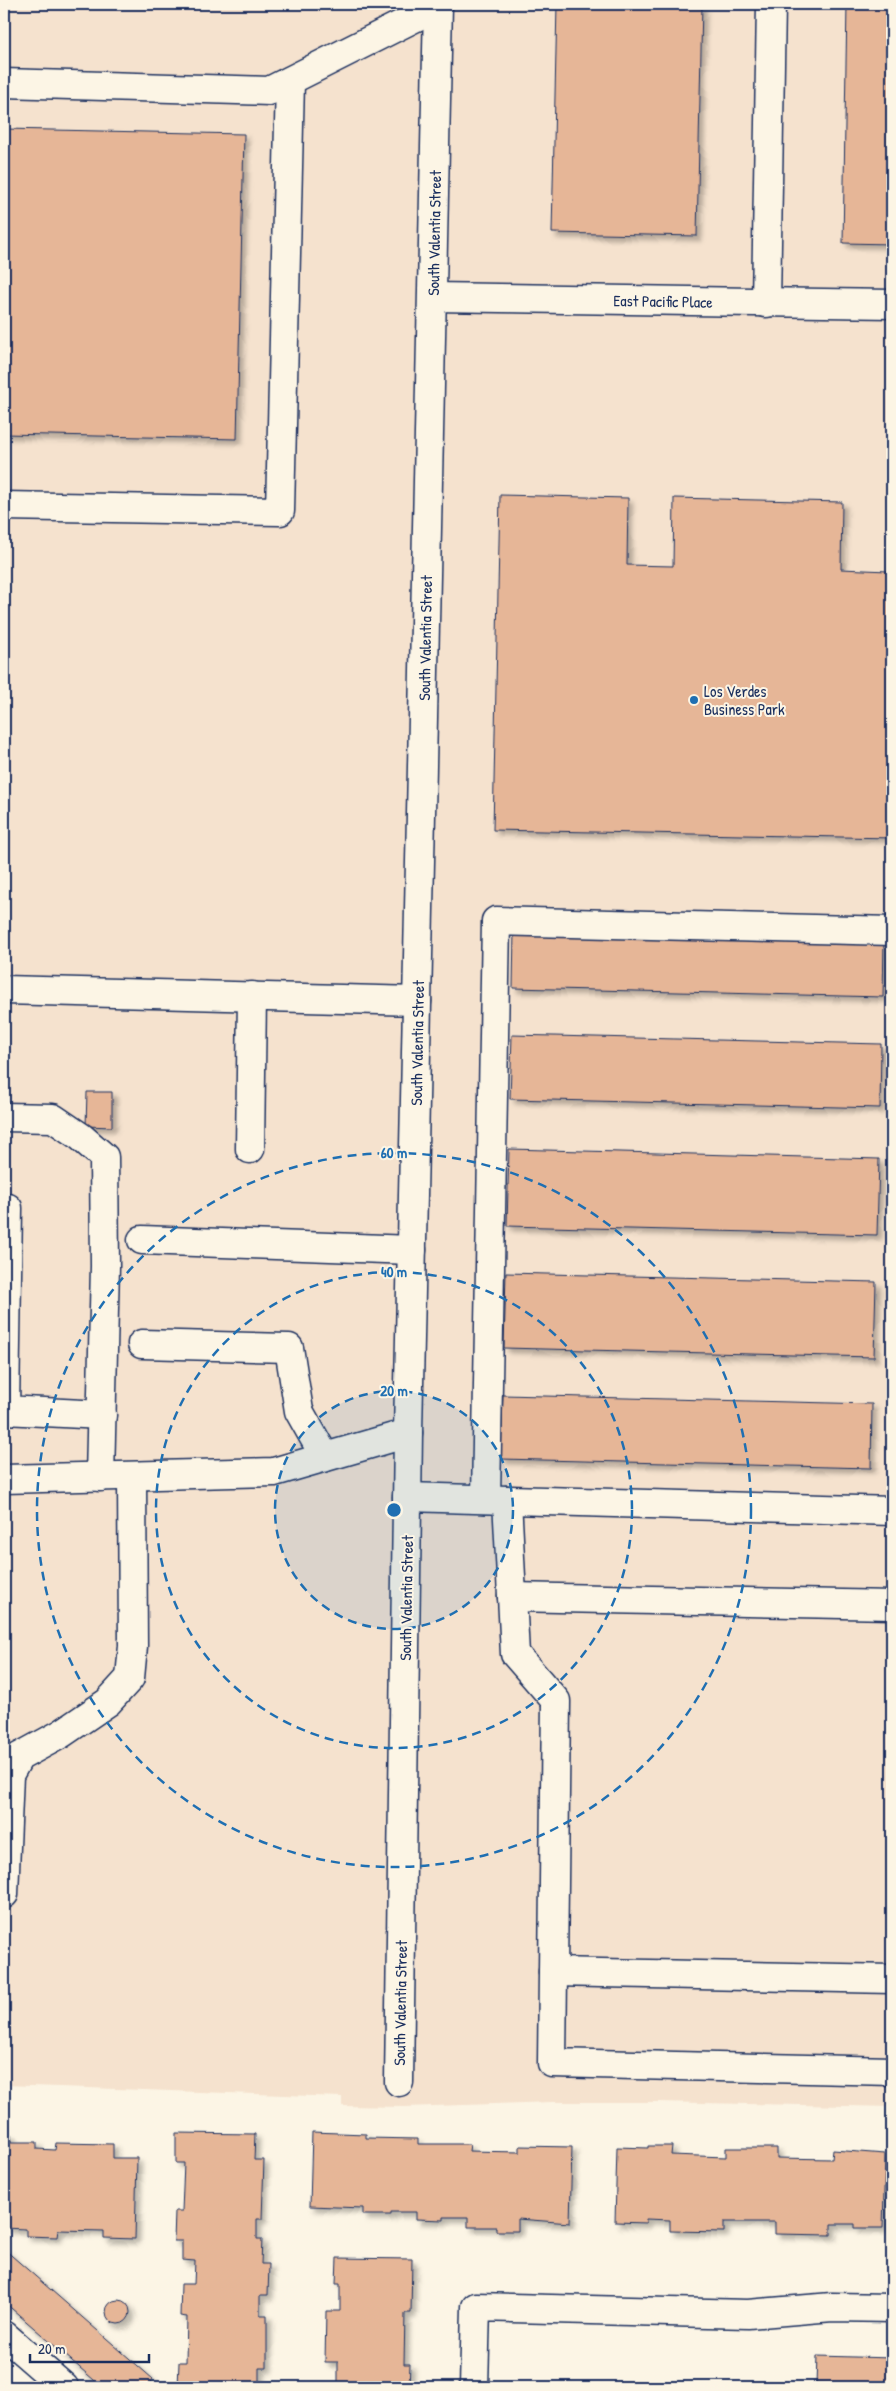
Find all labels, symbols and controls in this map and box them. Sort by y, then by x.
street label: South Valentia Street [422,170,446,296]
street label: East Pacific Place [613,289,714,313]
street label: South Valentia Street [413,575,437,701]
place label: Los Verdes Business Park [704,680,785,720]
marker: Los Verdes Business Park [688,694,700,706]
street label: South Valentia Street [405,980,429,1106]
text: 60 m [381,1142,407,1163]
text: 40 m [381,1261,407,1282]
text: 20 m [380,1380,408,1401]
centre of rings [385,1501,403,1519]
street label: South Valentia Street [394,1535,418,1661]
street label: South Valentia Street [388,1940,412,2066]
scale bar [30,2331,149,2363]
text: 20 m [38,2338,65,2359]

